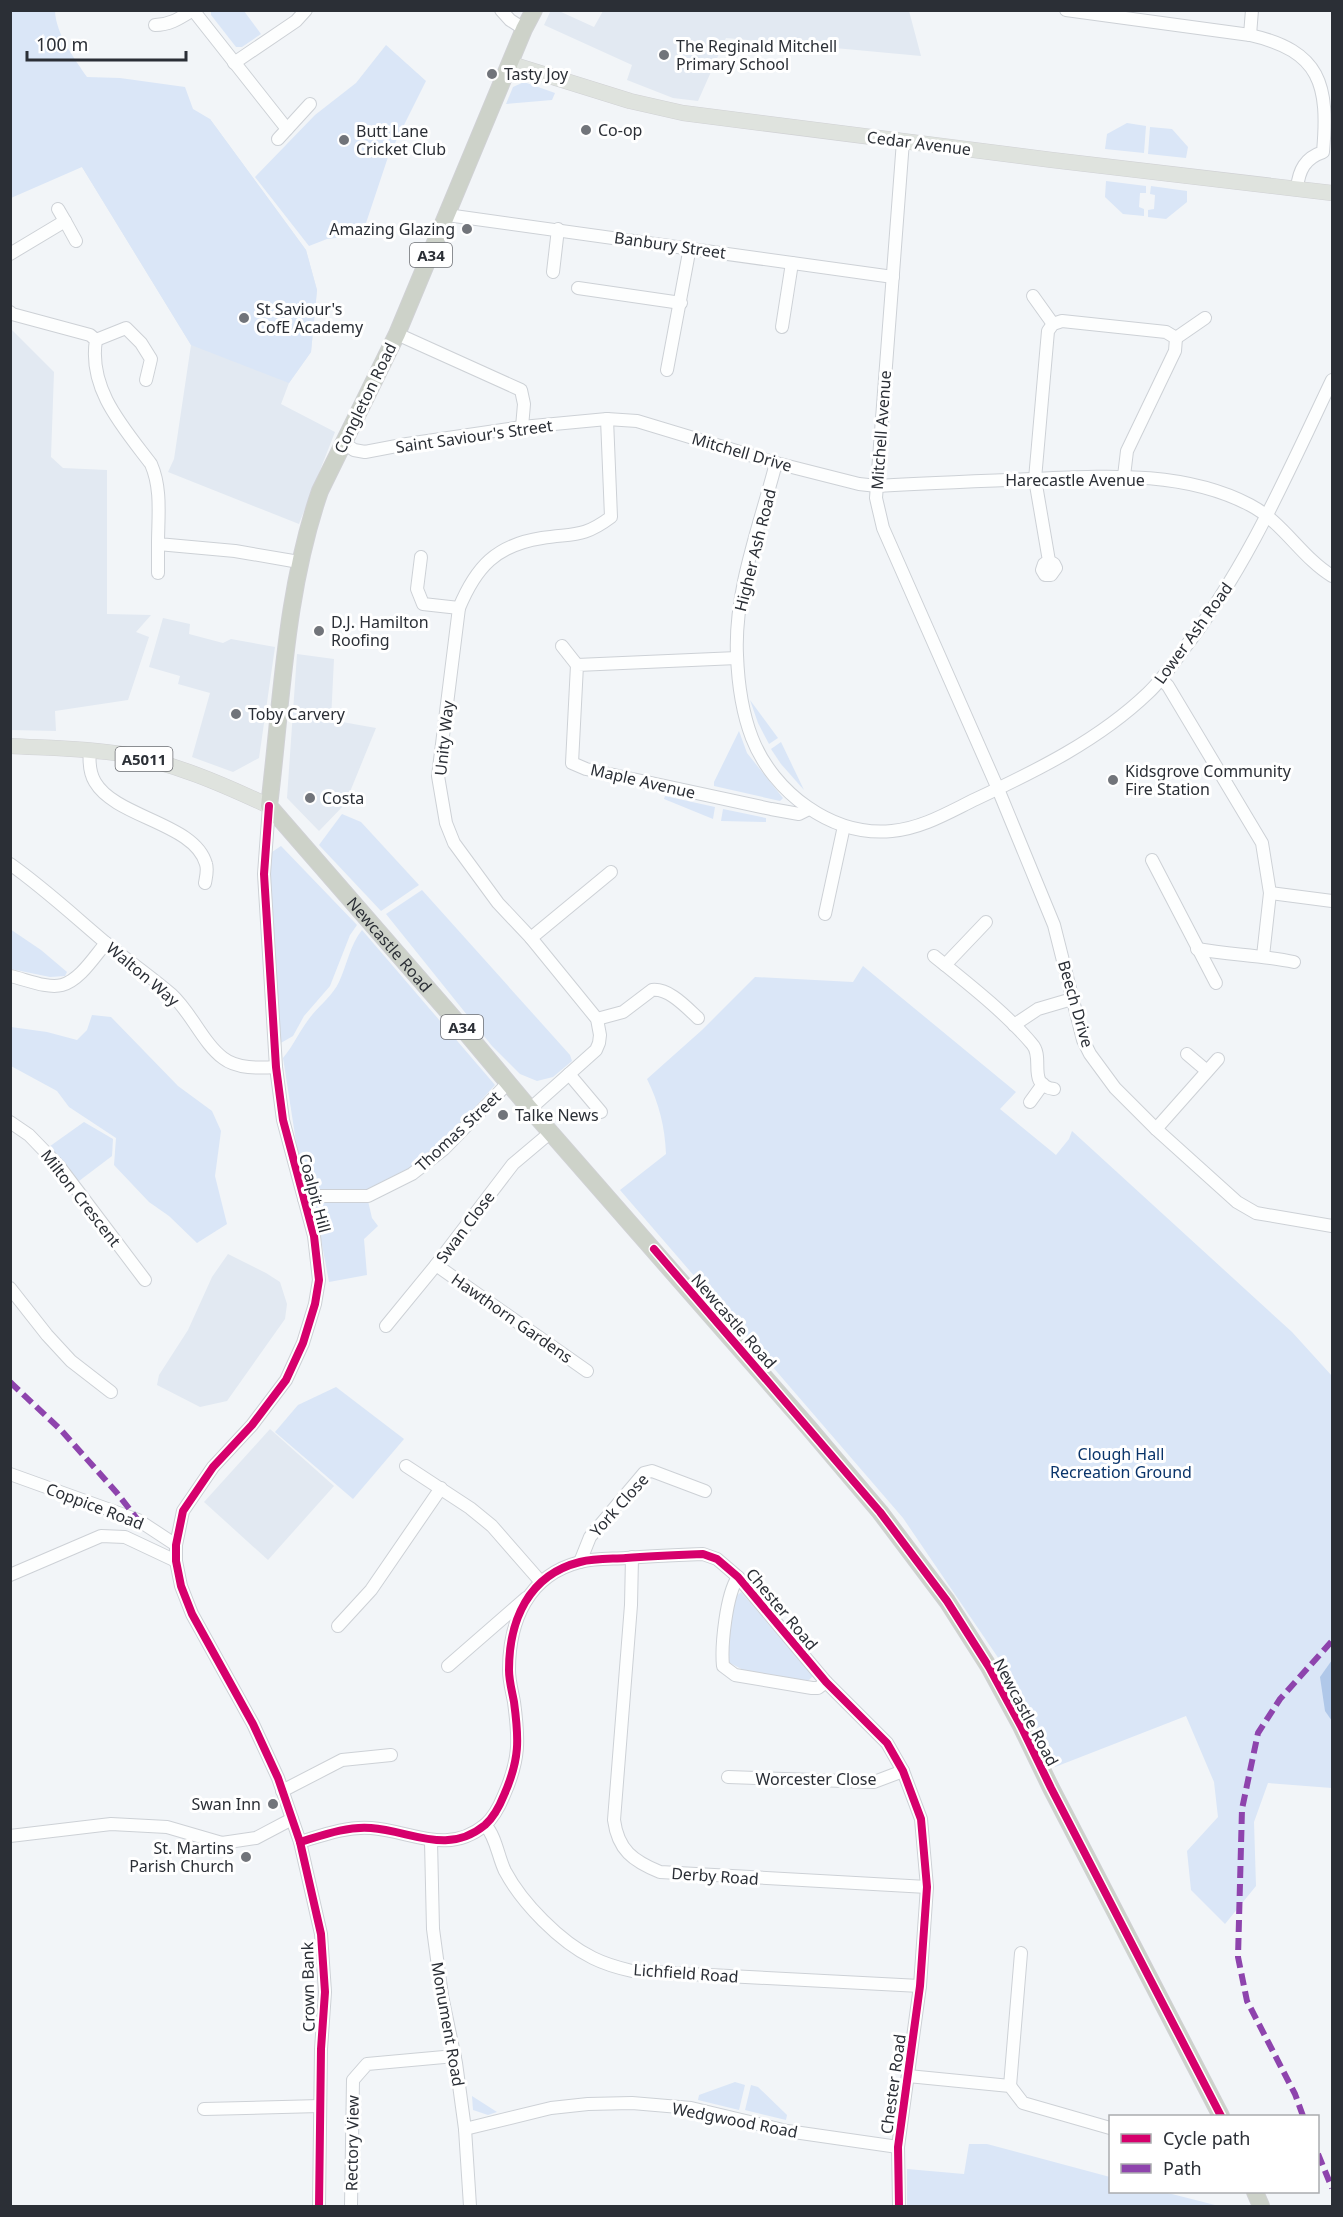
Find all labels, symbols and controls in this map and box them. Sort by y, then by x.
scale bar [27,24,186,62]
text: 100 m [36,32,88,56]
place label: The Reginald Mitchell Primary School [676,35,837,75]
marker: The Reginald Mitchell Primary School [657,48,671,62]
place label: Tasty Joy [504,63,569,85]
marker: Tasty Joy [485,67,499,81]
place label: Co-op [598,119,642,141]
place label: Butt Lane Cricket Club [356,120,446,160]
marker: Co-op [579,123,593,137]
street label: Cedar Avenue [866,126,972,160]
marker: Butt Lane Cricket Club [337,133,351,147]
place label: Amazing Glazing [329,218,455,240]
marker: Amazing Glazing [460,222,474,236]
street label: Banbury Street [613,226,728,264]
road number: A34 [410,243,452,267]
place label: St Saviour's CofE Academy [256,298,364,338]
marker: St Saviour's CofE Academy [237,311,251,325]
street label: Congleton Road [329,339,401,457]
street label: Mitchell Avenue [866,370,896,490]
street label: Saint Saviour's Street [394,414,554,458]
street label: Mitchell Drive [689,427,795,477]
street label: Harecastle Avenue [1005,469,1145,491]
street label: Higher Ash Road [729,486,781,614]
street label: Lower Ash Road [1149,578,1237,688]
place label: D.J. Hamilton Roofing [331,611,429,651]
marker: D.J. Hamilton Roofing [312,624,326,638]
street label: Unity Way [429,698,459,777]
place label: Toby Carvery [248,703,346,725]
marker: Toby Carvery [229,707,243,721]
road number: A5011 [116,747,172,771]
street label: Maple Avenue [588,758,698,804]
place label: Kidsgrove Community Fire Station [1125,760,1292,800]
marker: Kidsgrove Community Fire Station [1106,773,1120,787]
place label: Costa [322,787,364,809]
marker: Costa [303,791,317,805]
street label: Newcastle Road [342,892,437,997]
street label: Walton Way [102,937,185,1012]
street label: Beech Drive [1053,958,1099,1050]
road number: A34 [441,1015,483,1039]
street label: Thomas Street [411,1086,505,1176]
place label: Talke News [515,1104,599,1126]
marker: Talke News [496,1108,510,1122]
street label: Milton Crescent [36,1145,126,1251]
street label: Coalpit Hill [294,1151,336,1235]
street label: Swan Close [431,1186,499,1268]
street label: Hawthorn Gardens [447,1268,577,1368]
street label: Newcastle Road [687,1269,781,1373]
park label: Clough Hall Recreation Ground [1050,1443,1192,1483]
street label: York Close [585,1469,653,1541]
street label: Coppice Road [43,1477,147,1535]
street label: Chester Road [741,1563,823,1655]
street label: Newcastle Road [988,1654,1064,1770]
street label: Worcester Close [755,1768,877,1790]
place label: Swan Inn [191,1793,261,1815]
marker: Swan Inn [266,1797,280,1811]
place label: St. Martins Parish Church [129,1837,234,1877]
marker: St. Martins Parish Church [239,1850,253,1864]
street label: Derby Road [671,1862,759,1890]
street label: Crown Bank [296,1941,320,2032]
street label: Lichfield Road [633,1958,739,1988]
street label: Monument Road [426,1960,470,2088]
street label: Chester Road [875,2033,911,2135]
street label: Rectory View [340,2094,364,2191]
street label: Wedgwood Road [670,2097,800,2143]
legend [1109,2115,1319,2193]
text: Cycle path [1163,2126,1250,2150]
text: Path [1163,2156,1202,2180]

